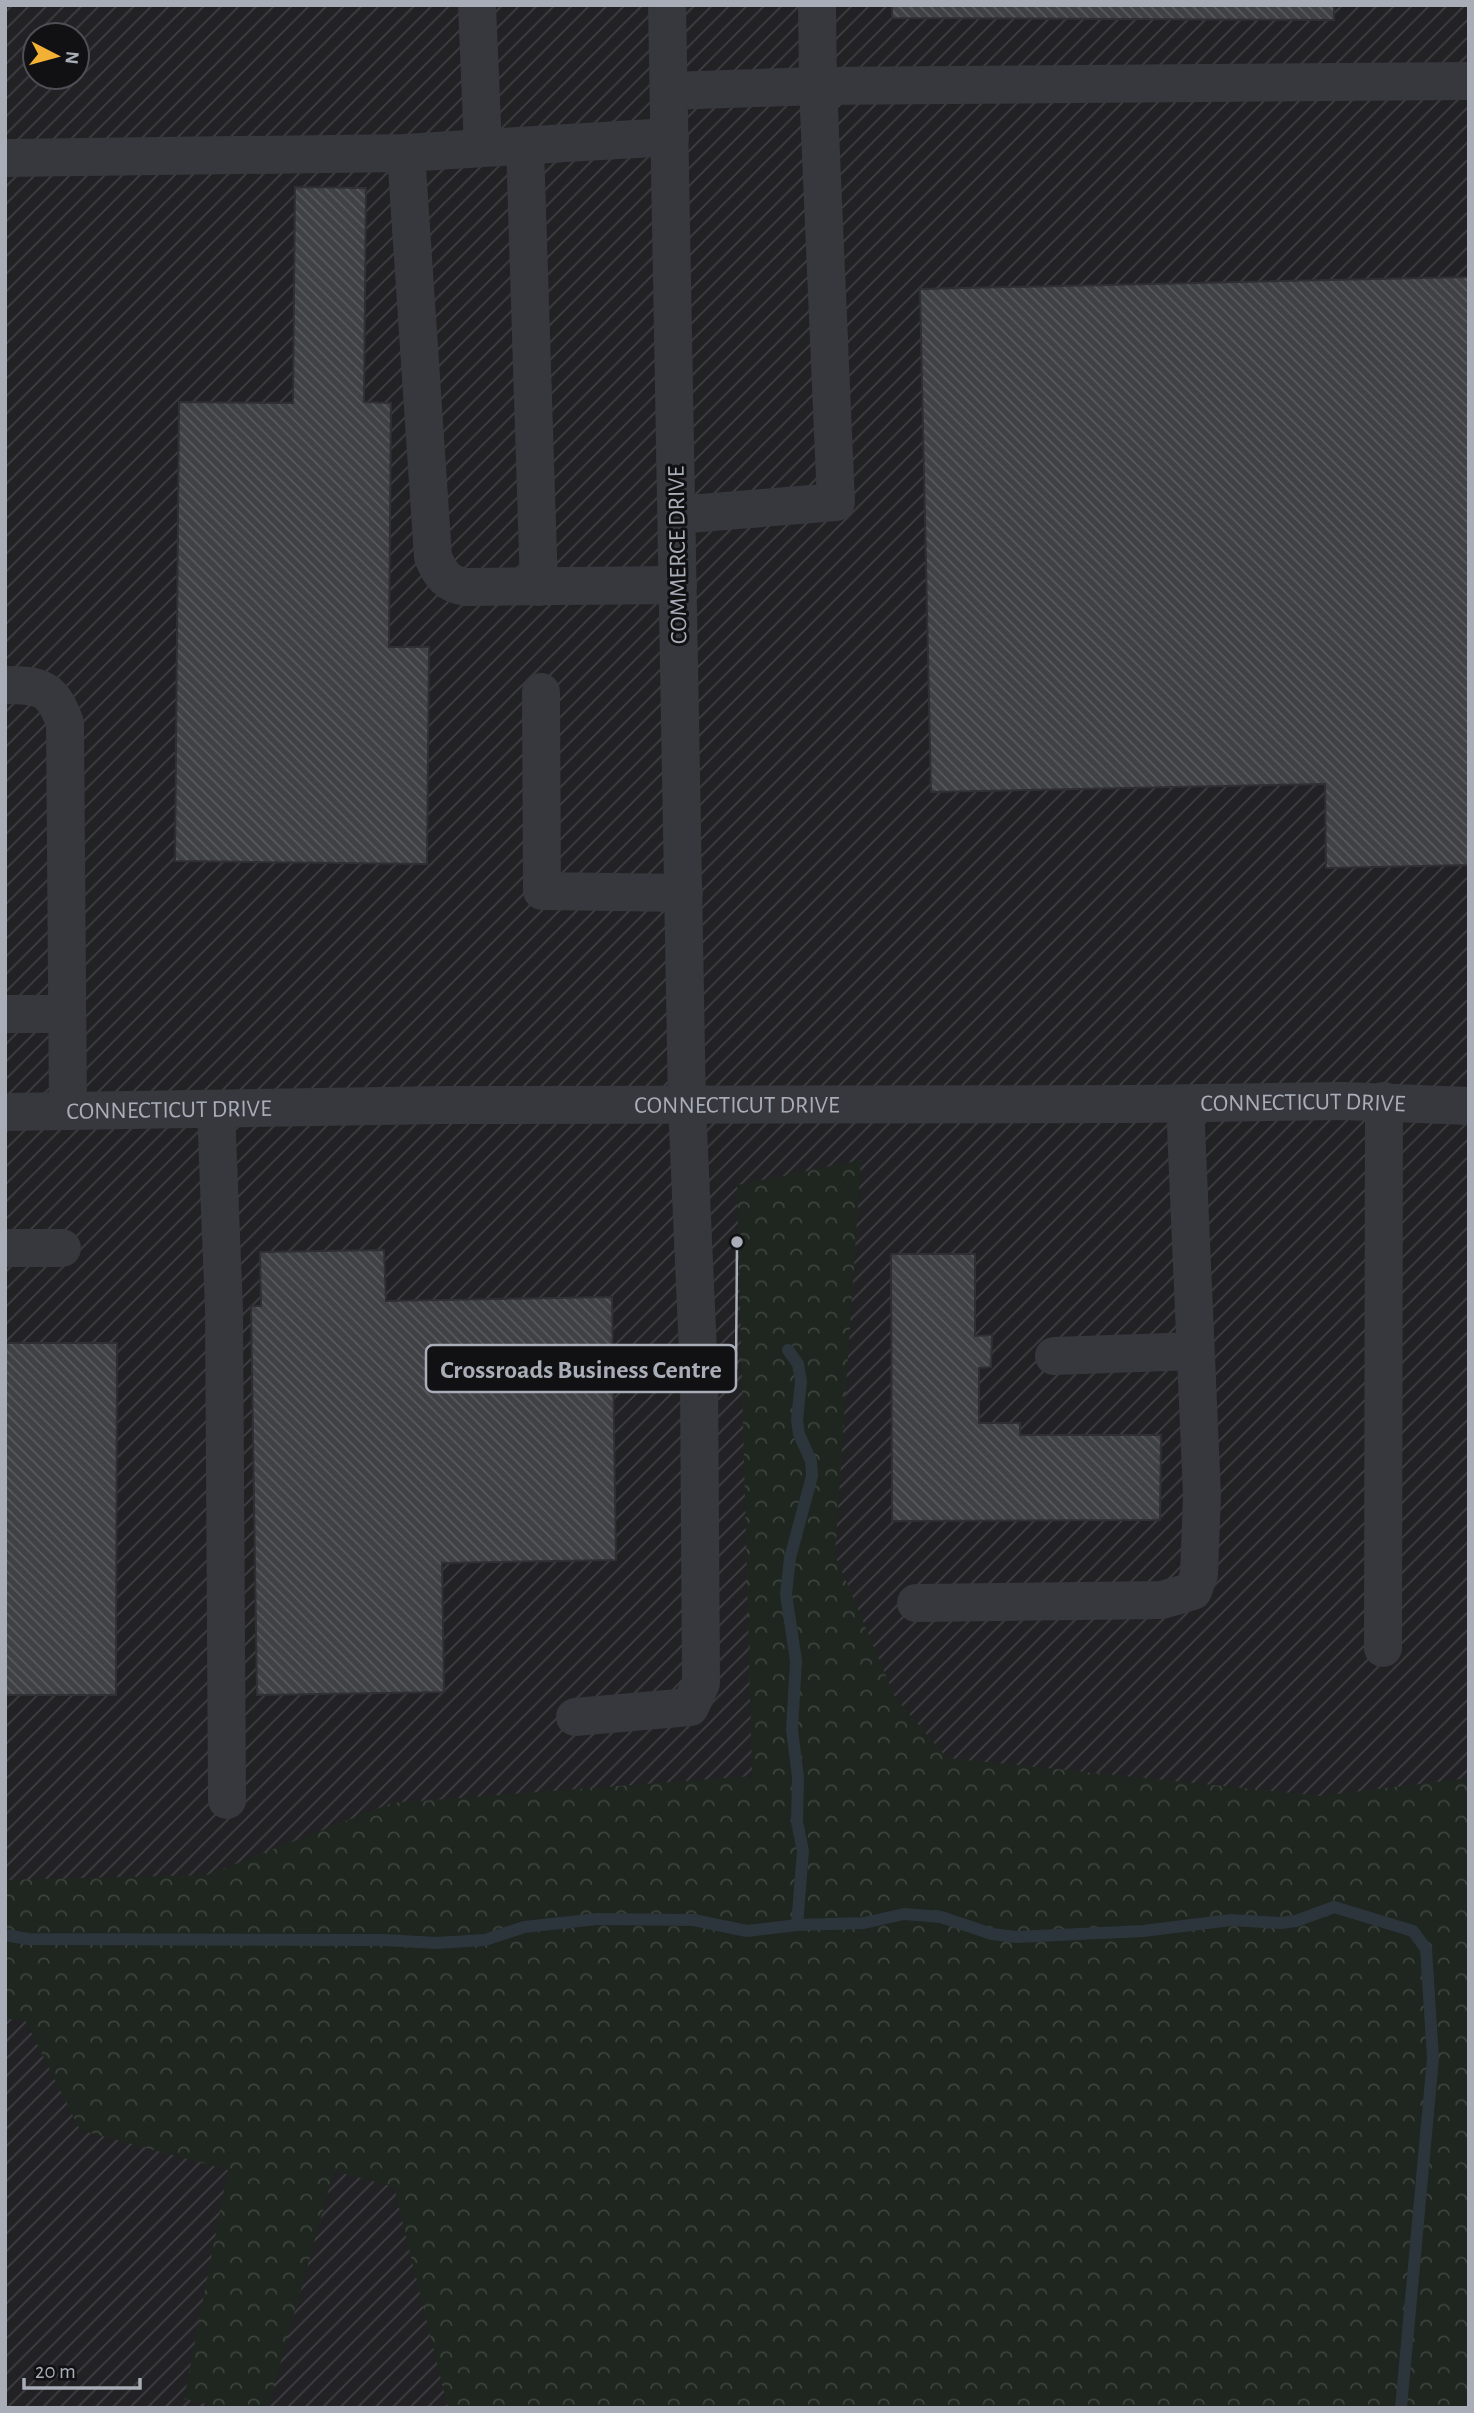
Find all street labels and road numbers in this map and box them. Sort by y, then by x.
street label: COMMERCE DRIVE [664,465,692,644]
street label: CONNECTICUT DRIVE [1200,1090,1406,1116]
street label: CONNECTICUT DRIVE [634,1093,840,1118]
street label: CONNECTICUT DRIVE [66,1097,272,1124]

